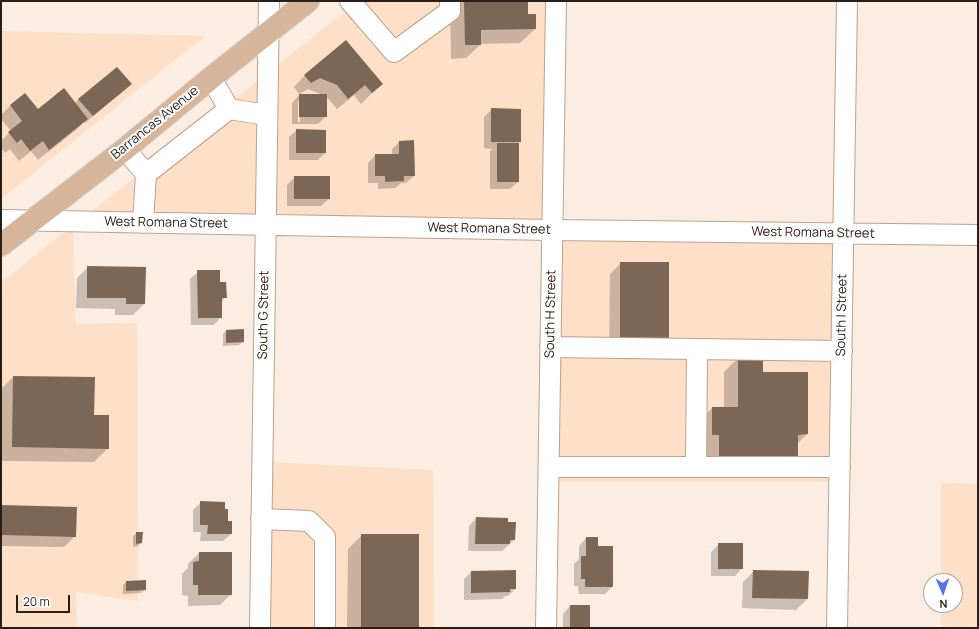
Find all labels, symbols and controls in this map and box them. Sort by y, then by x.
street label: Barrancas Avenue [108,83,202,163]
street label: West Romana Street [104,214,228,232]
street label: West Romana Street [427,220,551,238]
street label: West Romana Street [751,224,875,242]
street label: South G Street [255,270,273,360]
street label: South H Street [542,270,560,358]
street label: South I Street [833,273,851,357]
north arrow [923,573,963,613]
scale bar [18,587,72,613]
text: 20 m [23,593,50,610]
text: N [939,597,948,612]

